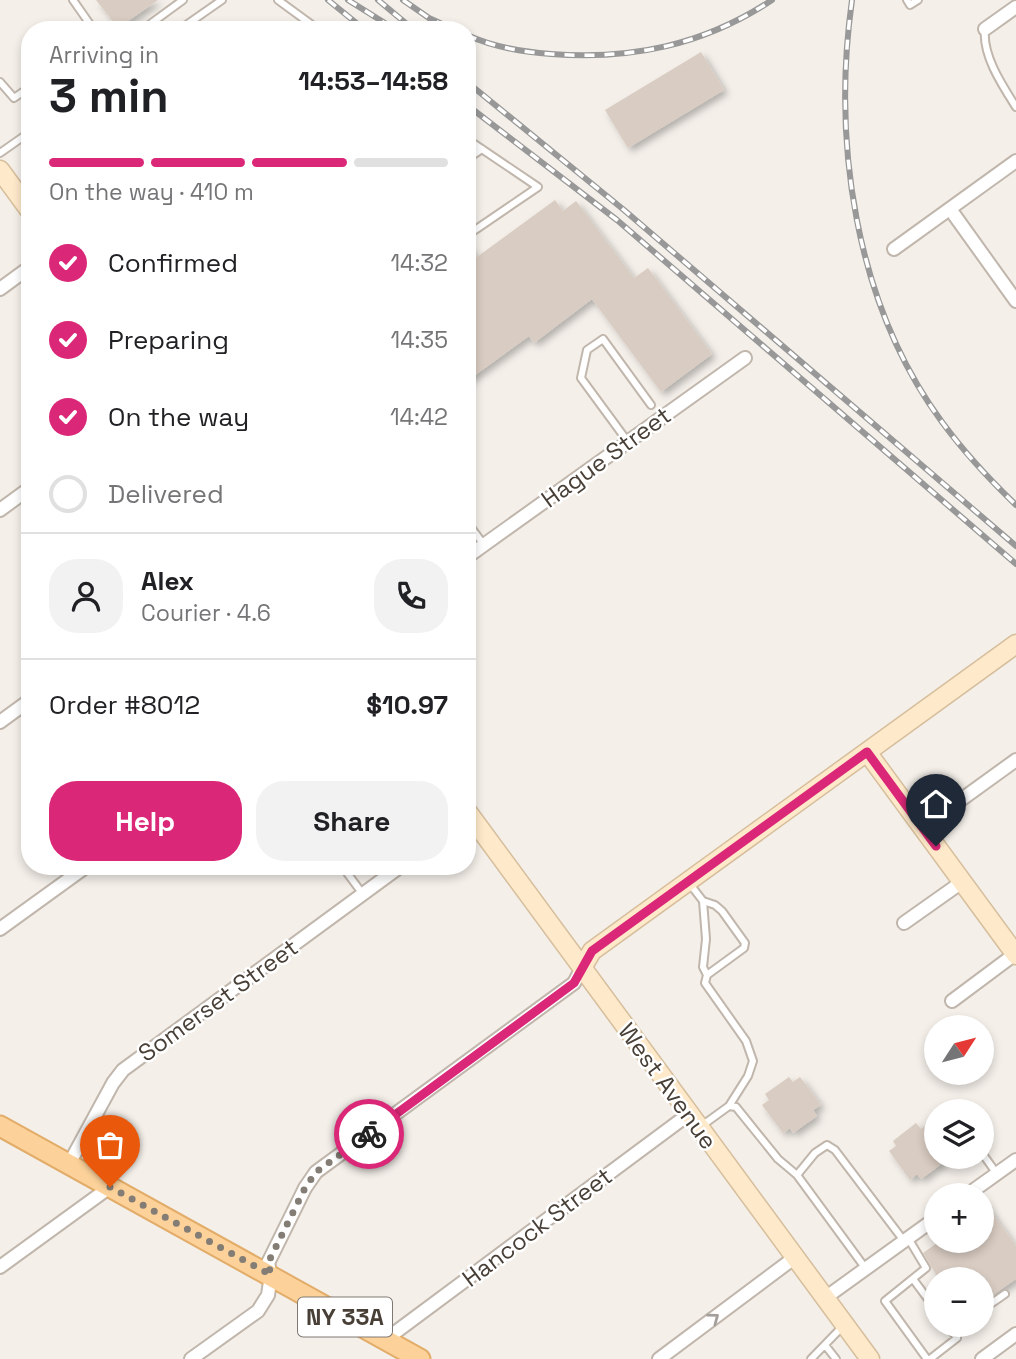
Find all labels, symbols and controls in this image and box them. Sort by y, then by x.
text: Arriving in [49,40,159,70]
text: 14:53–14:58 [298,64,448,98]
text: 3 min [49,67,169,125]
text: On the way · 410 m [49,177,254,207]
icon: check [49,244,87,282]
text: Confirmed [108,246,238,280]
text: 14:32 [390,248,448,278]
icon: check [49,321,87,359]
text: Preparing [108,323,229,357]
text: 14:35 [391,325,448,355]
icon: check [49,398,87,436]
street label: Hague Street [535,399,677,515]
text: On the way [108,400,249,434]
text: 14:42 [390,402,448,432]
text: Delivered [108,477,224,511]
button: person [49,559,123,633]
button: phone [374,559,448,633]
text: Alex [141,564,194,598]
text: Courier · 4.6 [141,598,271,628]
text: Order #8012 [49,688,200,722]
text: $10.97 [366,688,448,722]
pin [906,774,966,846]
button: Help [49,781,242,861]
button: Share [256,781,448,861]
icon: home [917,785,955,823]
street label: Somerset Street [132,932,304,1068]
north arrow [924,1015,994,1085]
map controls [924,1015,994,1337]
street label: West Avenue [612,1017,724,1155]
courier [334,1099,404,1169]
button: layers [924,1099,994,1169]
pin [80,1115,140,1187]
icon: bike [350,1115,388,1153]
icon: bag [91,1126,129,1164]
street label: Hancock Street [456,1160,618,1294]
button: + [924,1183,994,1253]
button: − [924,1267,994,1337]
road number: NY 33A [298,1298,392,1336]
one-way arrow [706,1314,719,1326]

